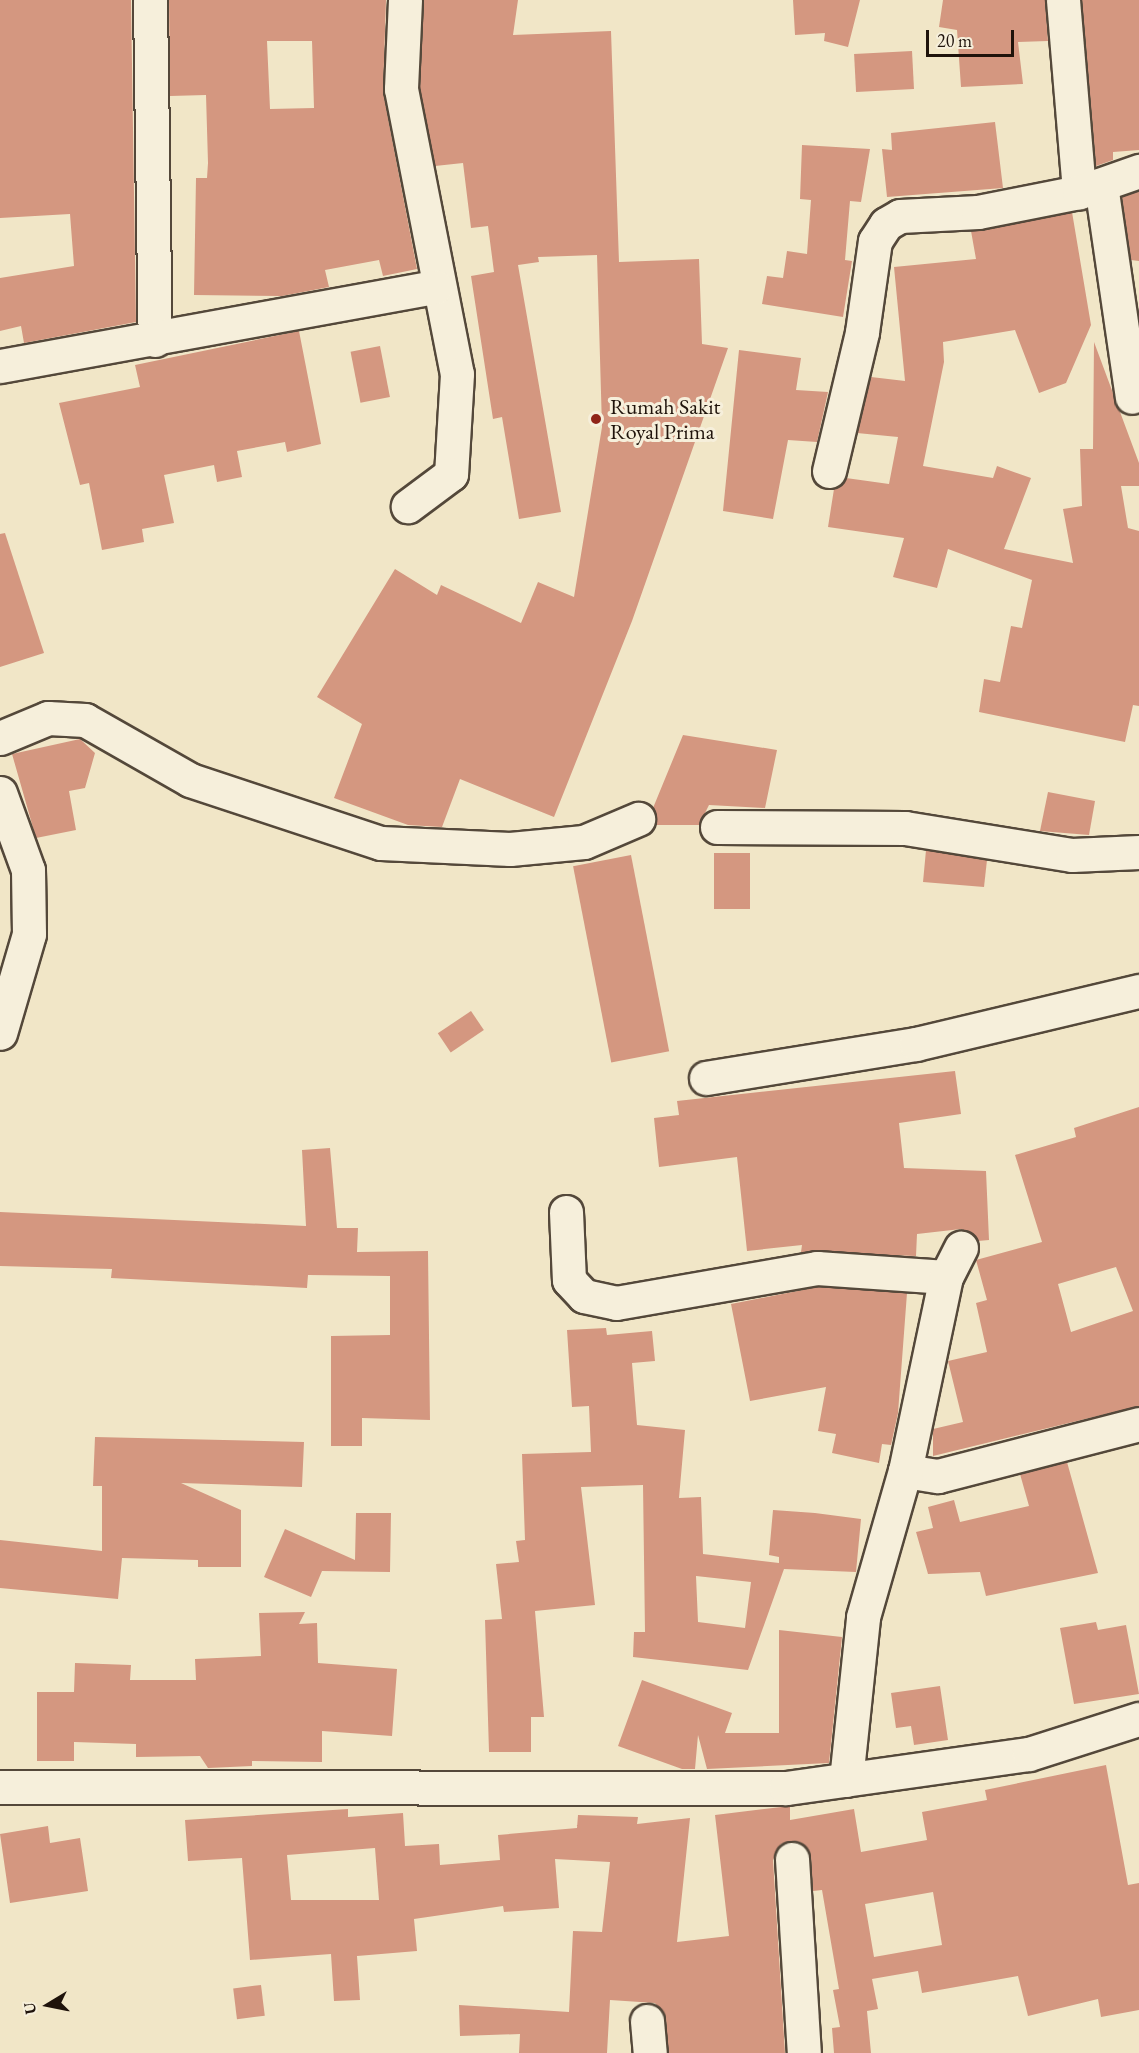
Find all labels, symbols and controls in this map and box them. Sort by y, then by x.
scale bar [929,18,1018,56]
text: 20 m [937,29,972,52]
place label: Rumah Sakit Royal Prima [610,393,721,445]
marker: Rumah Sakit Royal Prima [587,410,605,428]
north arrow [18,1975,78,2035]
text: U [18,2001,41,2016]

